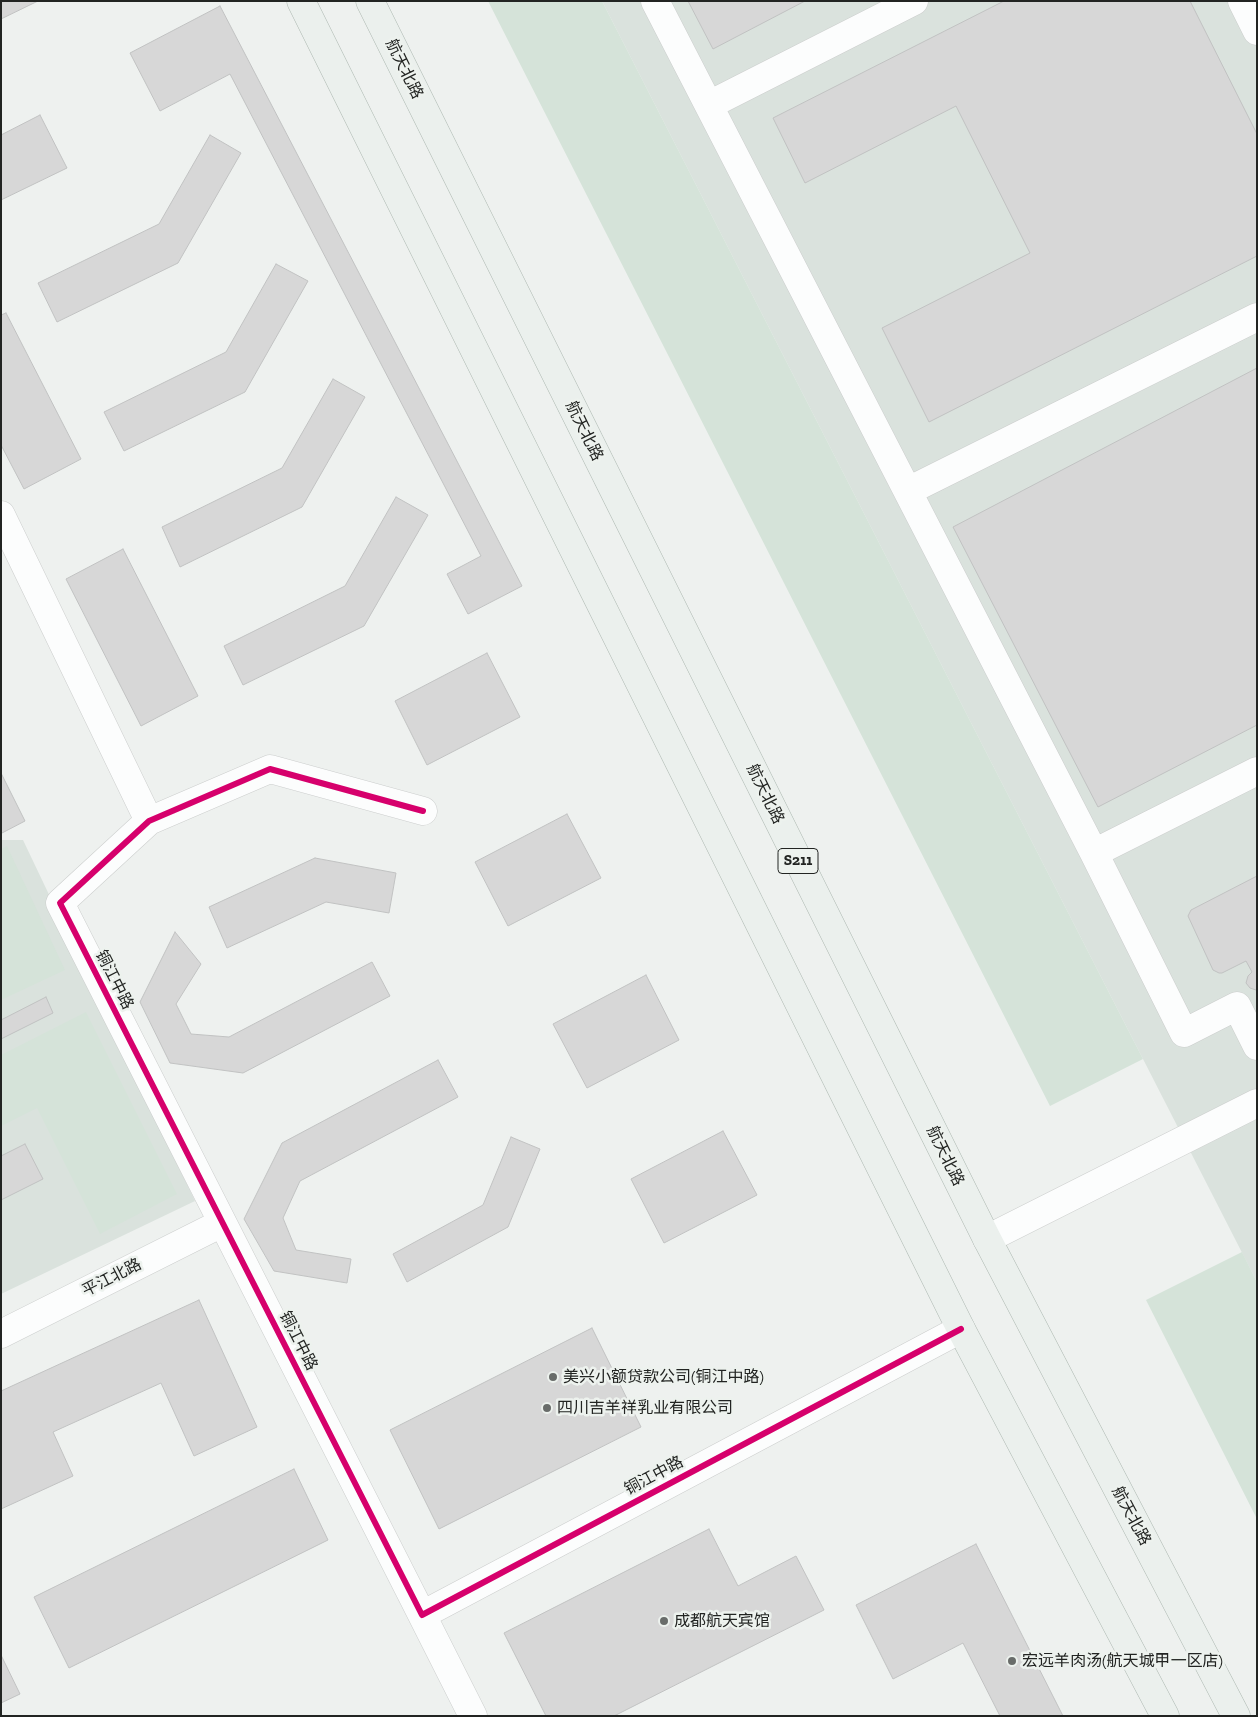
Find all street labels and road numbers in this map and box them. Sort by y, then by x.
street label: 航天北路 [381,36,427,102]
street label: 航天北路 [561,398,607,464]
street label: 航天北路 [742,761,788,827]
road number: S211 [778,848,818,874]
street label: 铜江中路 [91,947,137,1013]
street label: 航天北路 [922,1123,968,1189]
street label: 平江北路 [79,1255,145,1301]
street label: 铜江中路 [275,1308,321,1374]
street label: 铜江中路 [621,1453,687,1499]
street label: 航天北路 [1108,1483,1154,1549]

